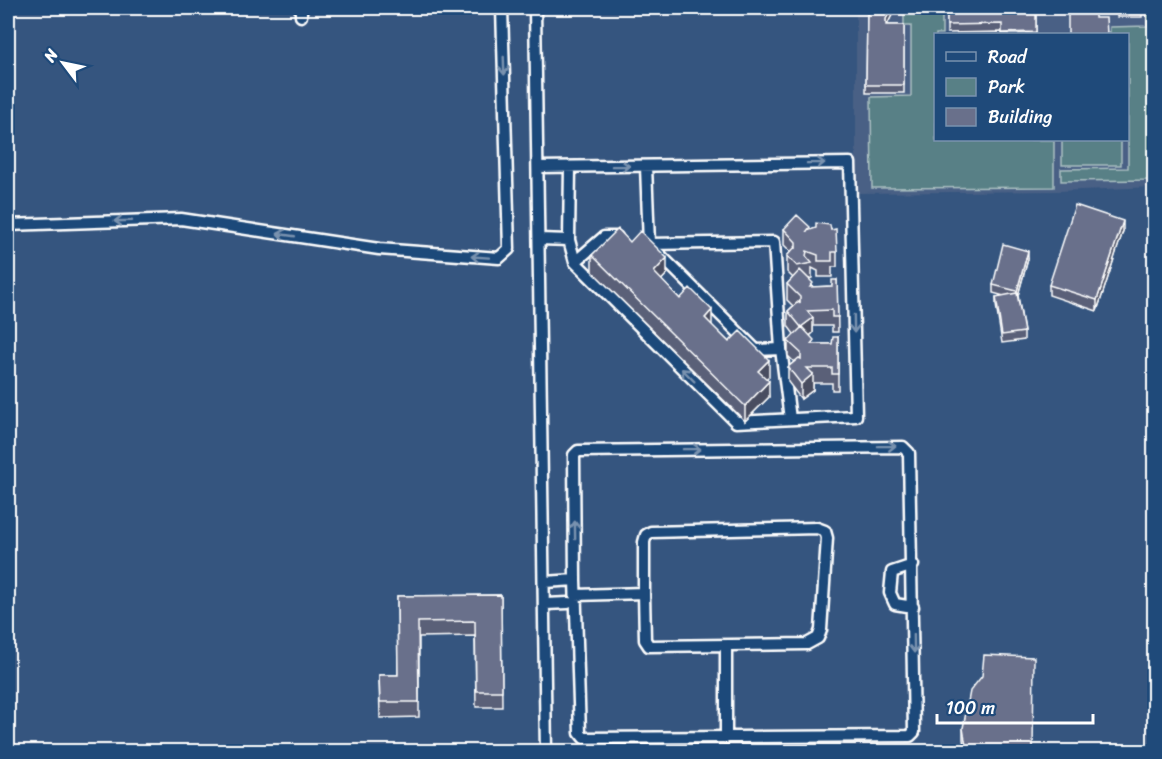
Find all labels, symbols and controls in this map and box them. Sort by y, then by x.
north arrow [33,33,93,93]
legend [934,33,1129,141]
text: Road [988,41,1028,73]
text: N [35,42,66,69]
one-way arrow [498,55,509,75]
text: Park [988,71,1025,103]
text: Building [988,101,1052,133]
one-way arrow [805,157,825,169]
one-way arrow [610,160,630,172]
one-way arrow [113,216,133,227]
one-way arrow [276,229,296,240]
one-way arrow [470,251,490,262]
one-way arrow [848,313,859,333]
one-way arrow [681,368,696,383]
one-way arrow [876,440,896,452]
one-way arrow [682,444,701,455]
one-way arrow [569,521,581,541]
one-way arrow [908,633,920,653]
scale bar [937,687,1093,725]
text: 100 m [946,692,995,724]

